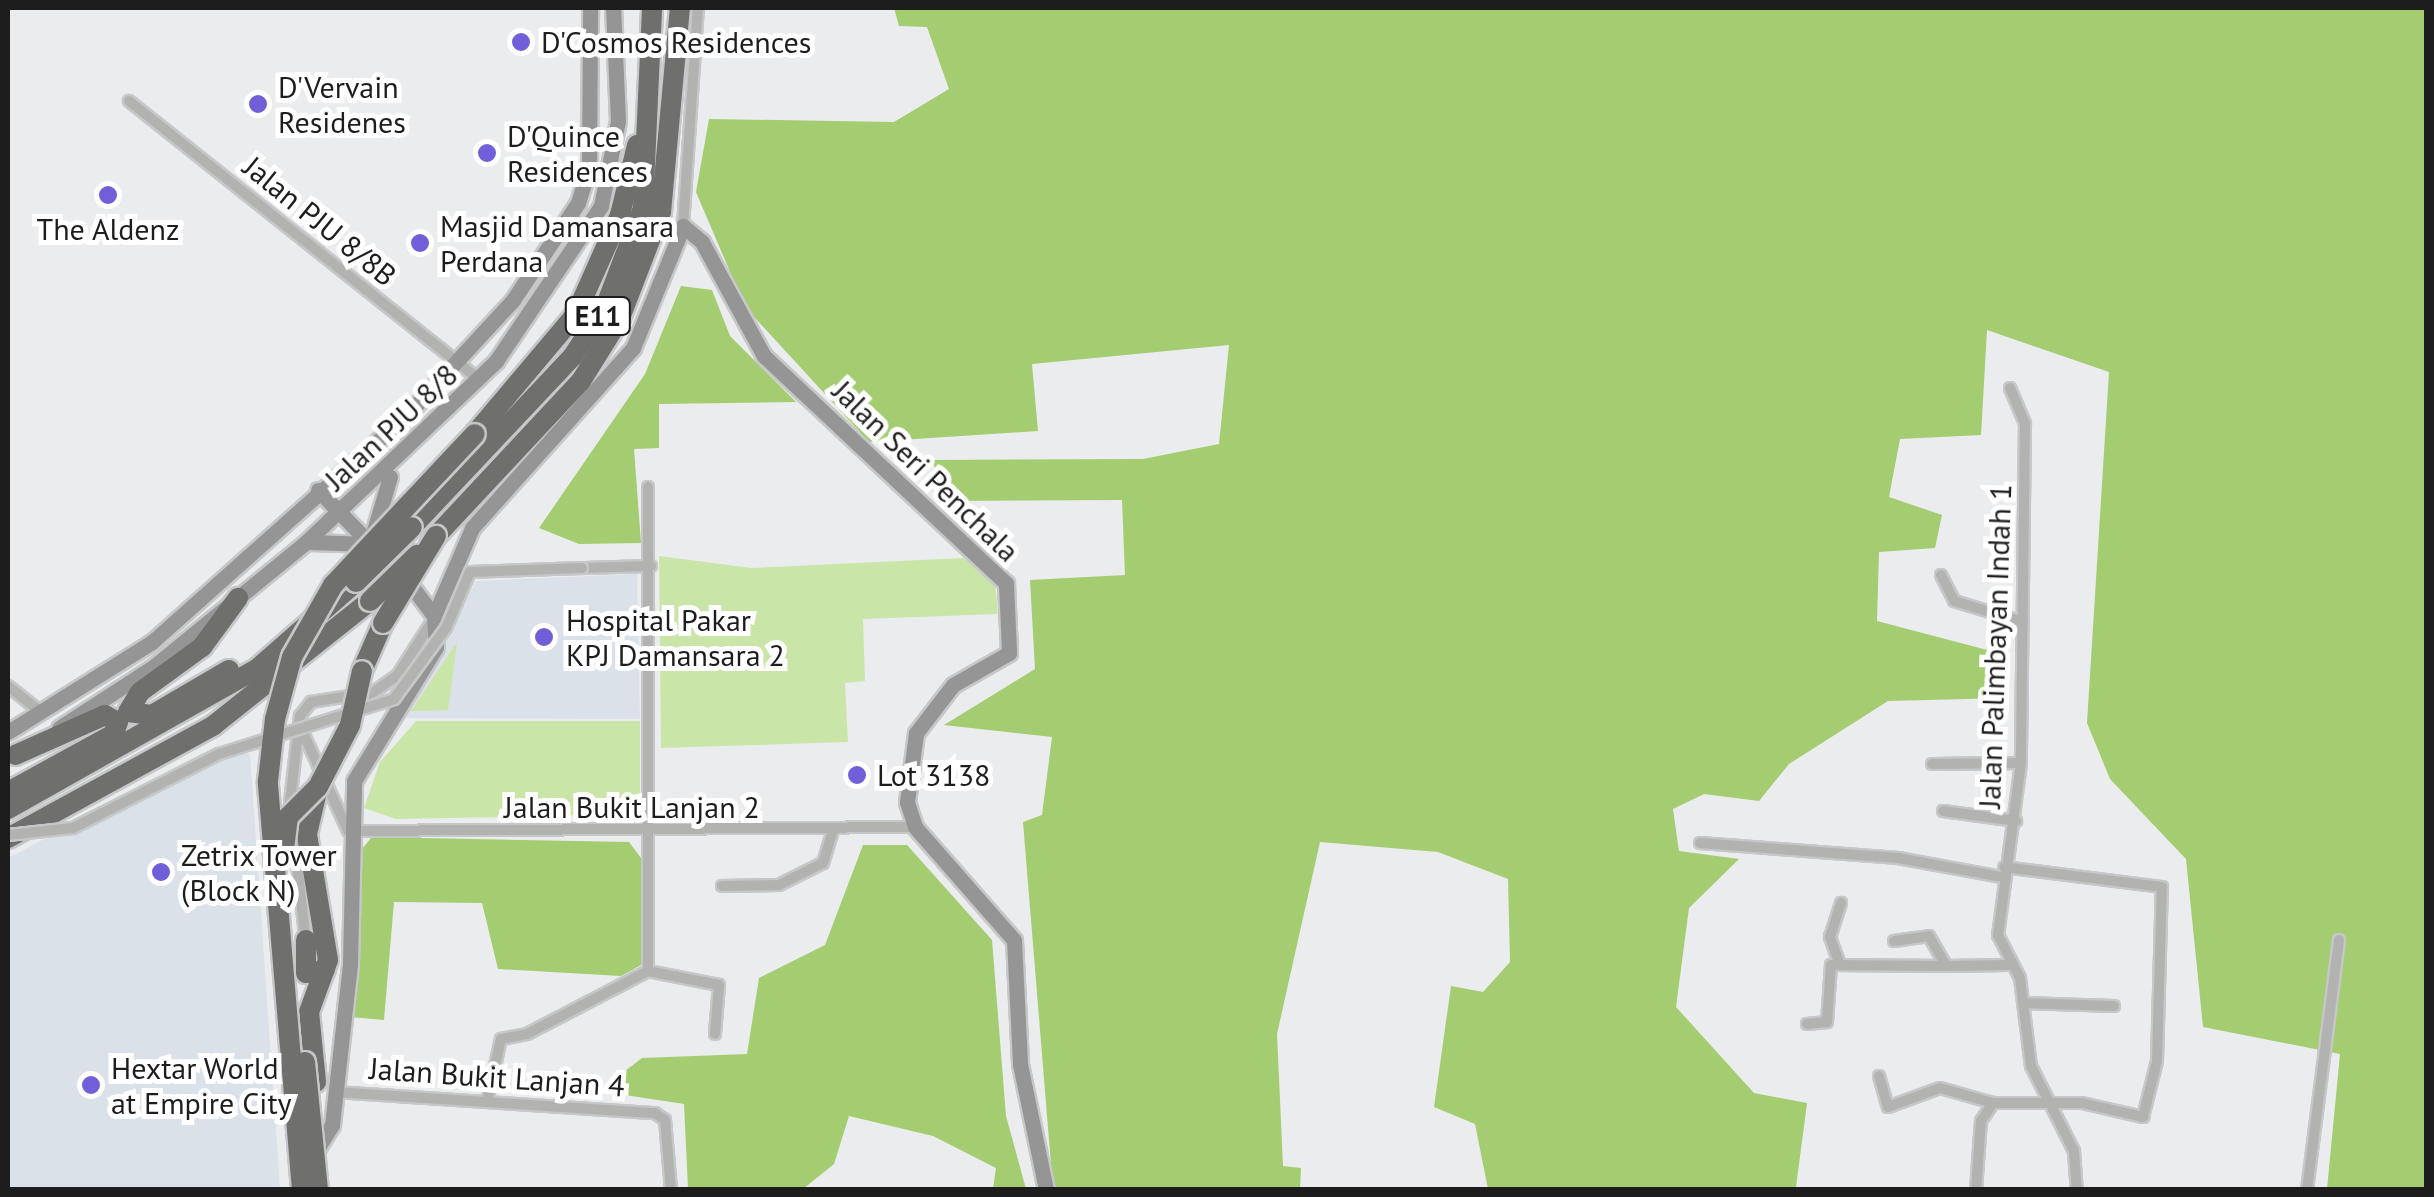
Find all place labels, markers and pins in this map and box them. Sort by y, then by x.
place label: D'Cosmos Residences [541,24,811,60]
marker: D'Cosmos Residences [510,31,532,53]
place label: D'Vervain Residenes [278,69,406,140]
marker: D'Vervain Residenes [247,93,269,115]
place label: D'Quince Residences [507,118,648,188]
marker: D'Quince Residences [476,142,498,164]
marker: The Aldenz [97,184,119,206]
place label: Masjid Damansara Perdana [440,208,674,278]
place label: The Aldenz [36,211,180,247]
marker: Masjid Damansara Perdana [409,232,431,254]
place label: Hospital Pakar KPJ Damansara 2 [566,602,785,672]
marker: Hospital Pakar KPJ Damansara 2 [531,624,557,650]
place label: Lot 3138 [877,757,990,793]
marker: Lot 3138 [846,764,868,786]
place label: Zetrix Tower (Block N) [181,837,339,908]
marker: Zetrix Tower (Block N) [150,861,172,883]
place label: Hextar World at Empire City [111,1050,292,1120]
marker: Hextar World at Empire City [80,1074,102,1096]

